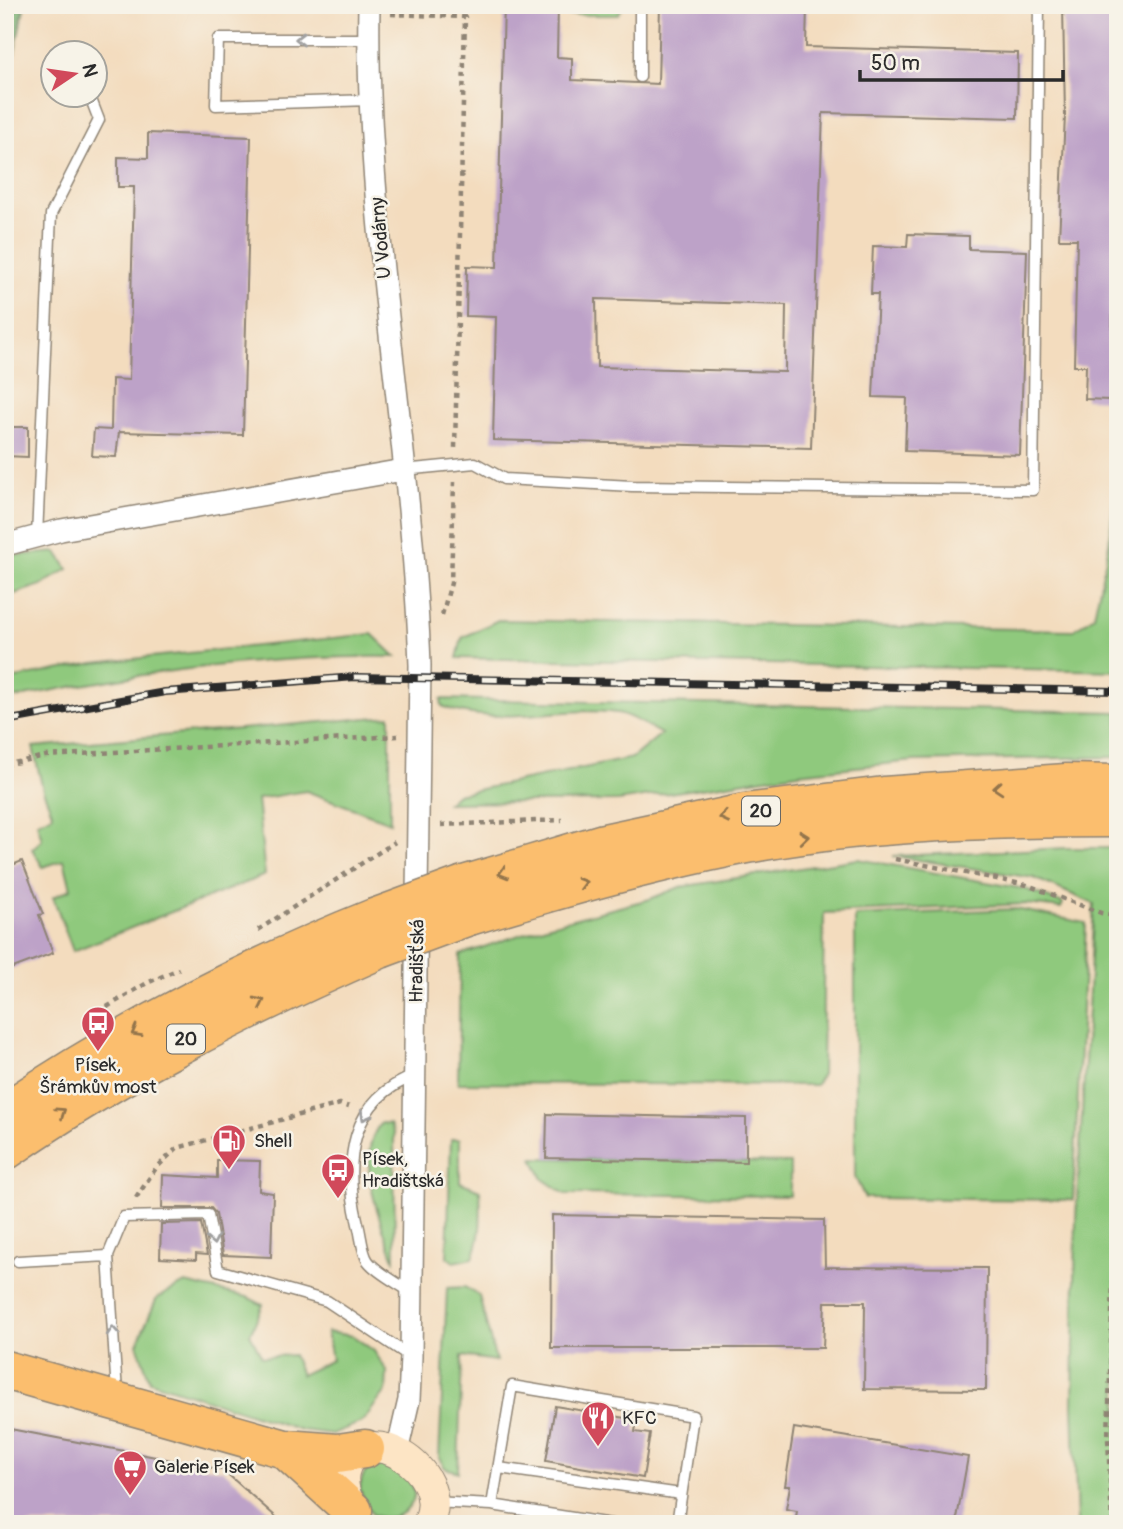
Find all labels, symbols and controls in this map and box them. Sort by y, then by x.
one-way arrow [294,31,305,47]
north arrow [38,38,108,108]
scale bar [860,38,1064,82]
text: 50 m [871,50,920,77]
text: N [76,61,103,80]
street label: U Vodárny [365,196,397,280]
one-way arrow [993,780,1004,795]
road number: 20 [742,796,780,826]
one-way arrow [718,809,730,824]
one-way arrow [799,829,810,844]
one-way arrow [498,864,510,879]
one-way arrow [576,876,588,891]
street label: Hradišťská [404,919,430,1003]
one-way arrow [253,997,265,1011]
bus stop icon: Písek, Šrámkův most [79,1004,117,1053]
one-way arrow [131,1023,143,1037]
road number: 20 [167,1024,205,1054]
place label: Písek, Šrámkův most [39,1053,157,1099]
one-way arrow [53,1108,66,1120]
one-way arrow [360,1109,374,1121]
fuel station icon: Shell [210,1122,248,1171]
place label: Shell [254,1129,292,1153]
place label: Písek, Hradištská [362,1147,444,1193]
bus stop icon: Písek, Hradištská [319,1151,357,1200]
one-way arrow [205,1234,220,1246]
one-way arrow [106,1325,121,1336]
restaurant icon: KFC [579,1399,617,1448]
place label: KFC [622,1406,657,1430]
supermarket icon: Galerie Písek [111,1448,149,1497]
place label: Galerie Písek [154,1455,255,1479]

